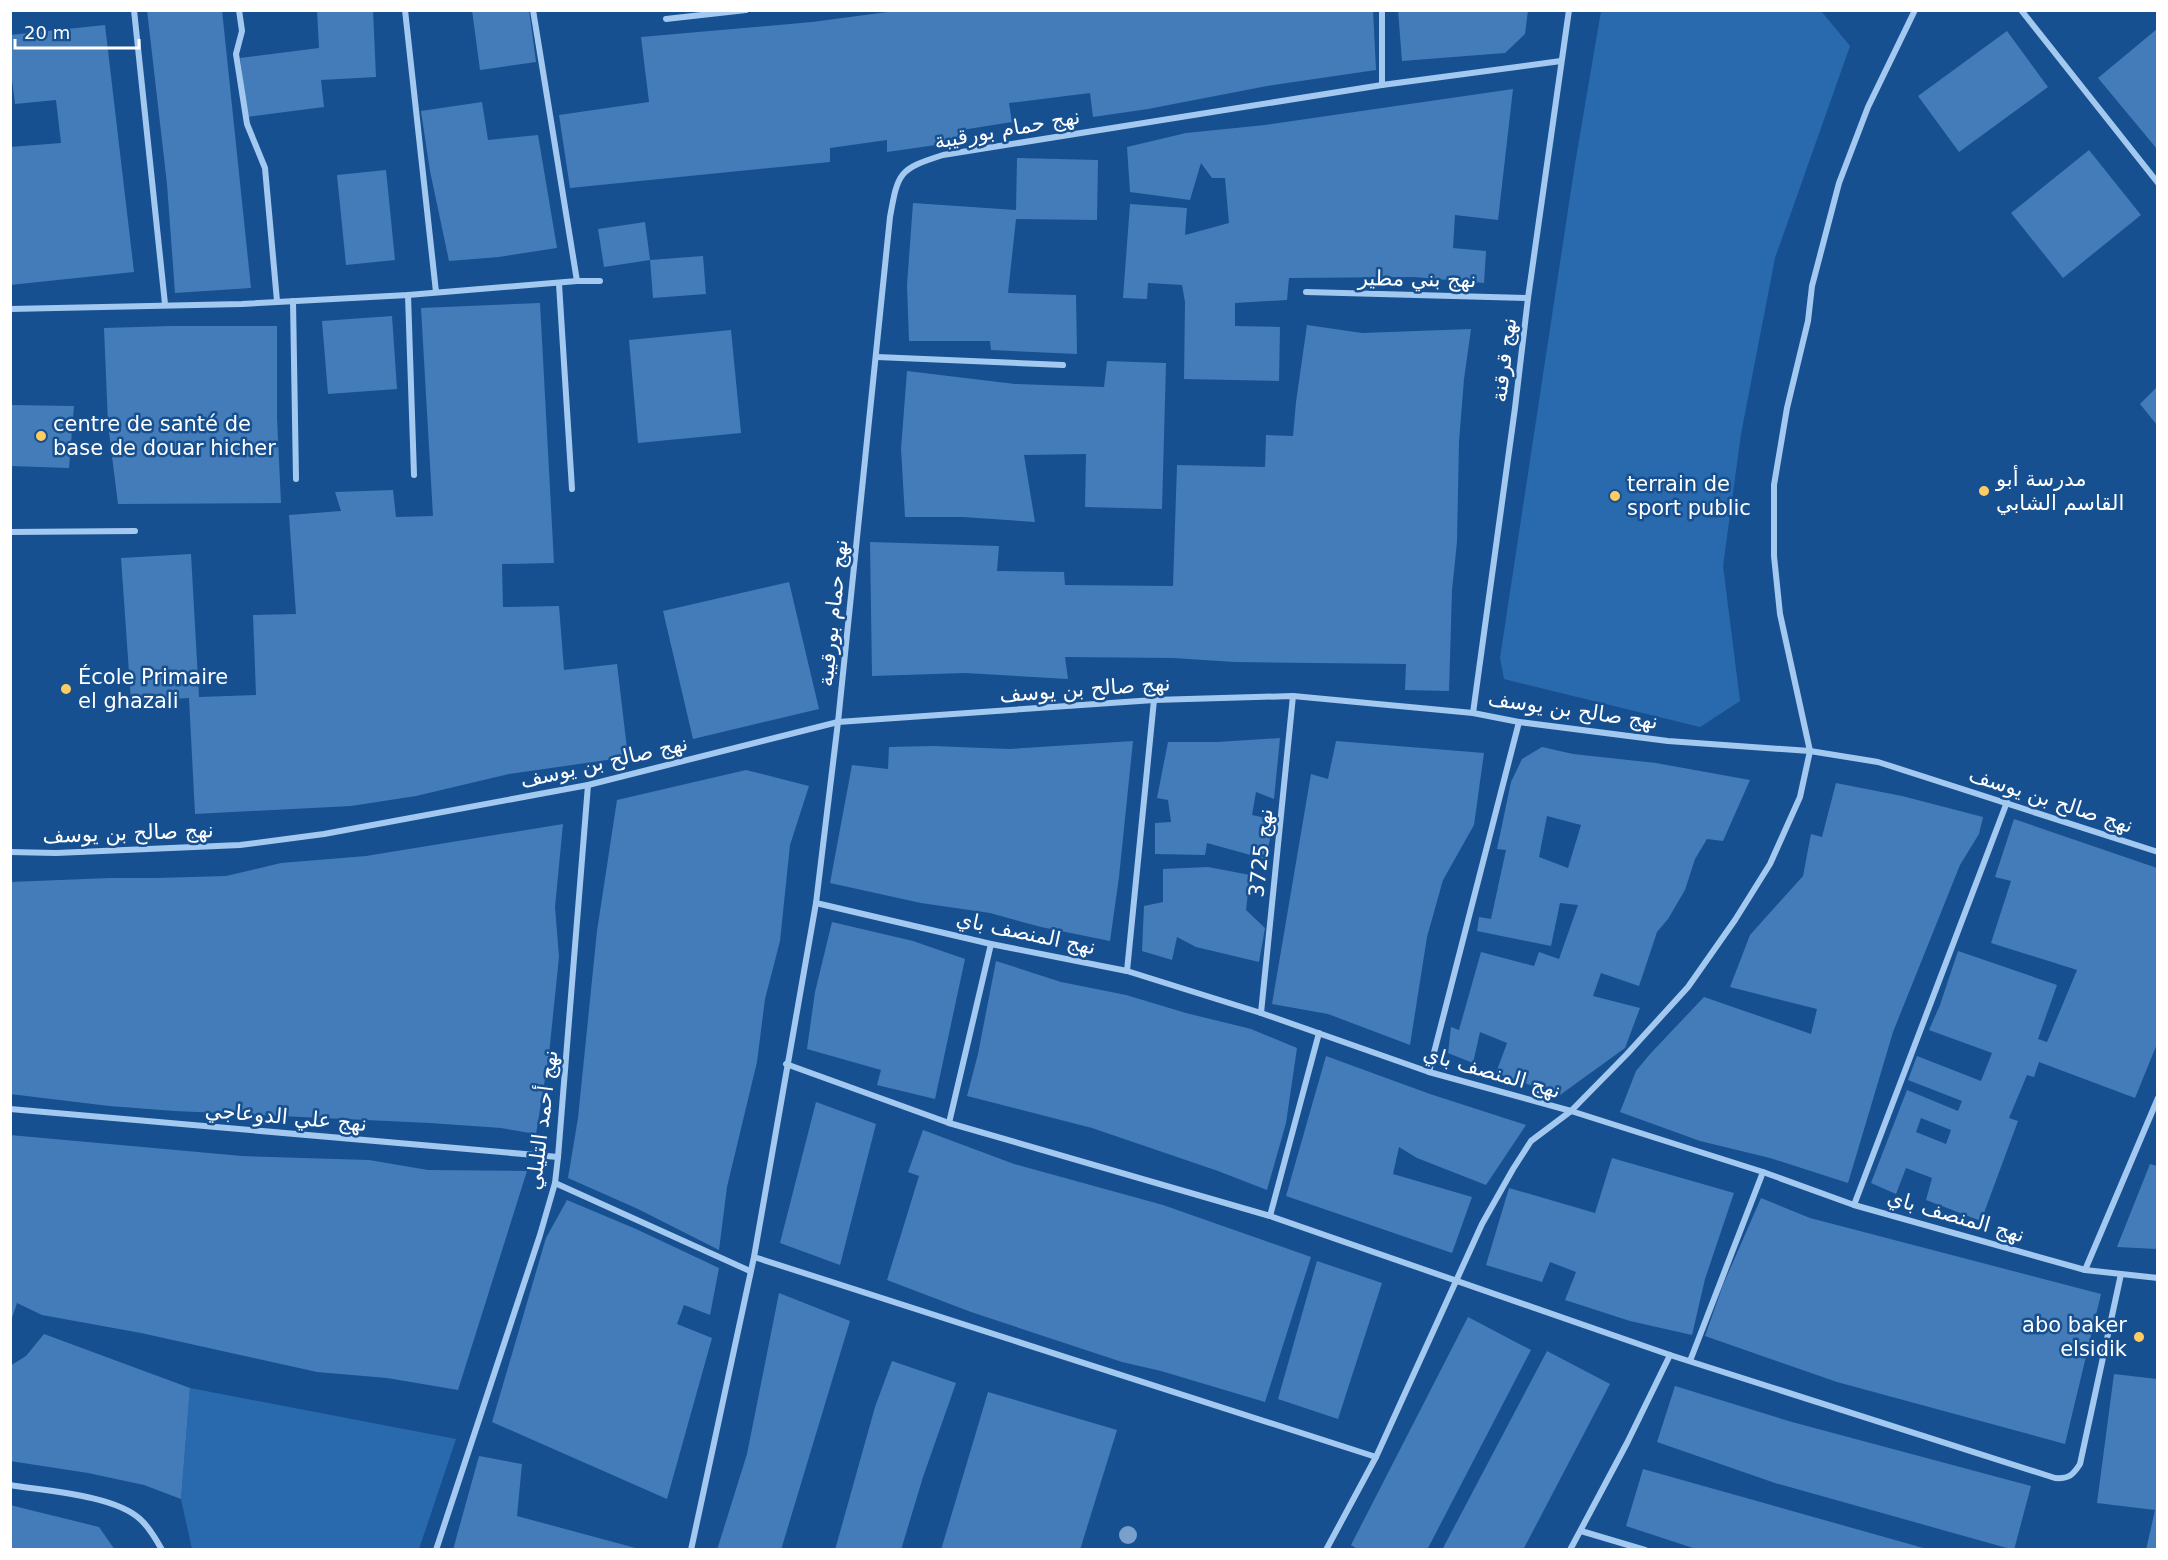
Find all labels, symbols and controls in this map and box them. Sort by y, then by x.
scale bar [15,12,140,50]
text: 20 m [24,22,70,43]
street label: نهج حمام بورقيبة [932,104,1082,154]
street label: نهج بني مطير [1357,266,1476,292]
street label: نهج قرقنة [1487,316,1521,404]
place label: centre de santé de base de douar hicher [53,412,276,460]
marker: centre de santé de base de douar hicher [34,429,48,443]
place label: مدرسة أبو القاسم الشابي [1995,465,2124,516]
place label: terrain de sport public [1627,472,1751,520]
marker: مدرسة أبو القاسم الشابي [1977,484,1991,498]
marker: terrain de sport public [1608,489,1622,503]
street label: نهج حمام بورقيبة [813,538,853,688]
place label: École Primaire el ghazali [78,664,228,713]
street label: نهج صالح بن يوسف [999,671,1171,707]
marker: École Primaire el ghazali [59,682,73,696]
street label: نهج صالح بن يوسف [1487,686,1659,734]
street label: نهج صالح بن يوسف [518,731,690,793]
street label: نهج صالح بن يوسف [1966,762,2136,838]
street label: نهج 3725 [1244,807,1278,899]
street label: نهج صالح بن يوسف [42,818,214,848]
street label: نهج المنصف باي [954,907,1098,959]
street label: نهج المنصف باي [1421,1041,1563,1103]
street label: نهج أحمد التليلي [520,1048,562,1191]
street label: نهج علي الدوعاجي [204,1098,368,1136]
street label: نهج المنصف باي [1885,1185,2027,1247]
place label: abo baker elsidik [2022,1313,2128,1361]
marker: abo baker elsidik [2132,1330,2146,1344]

